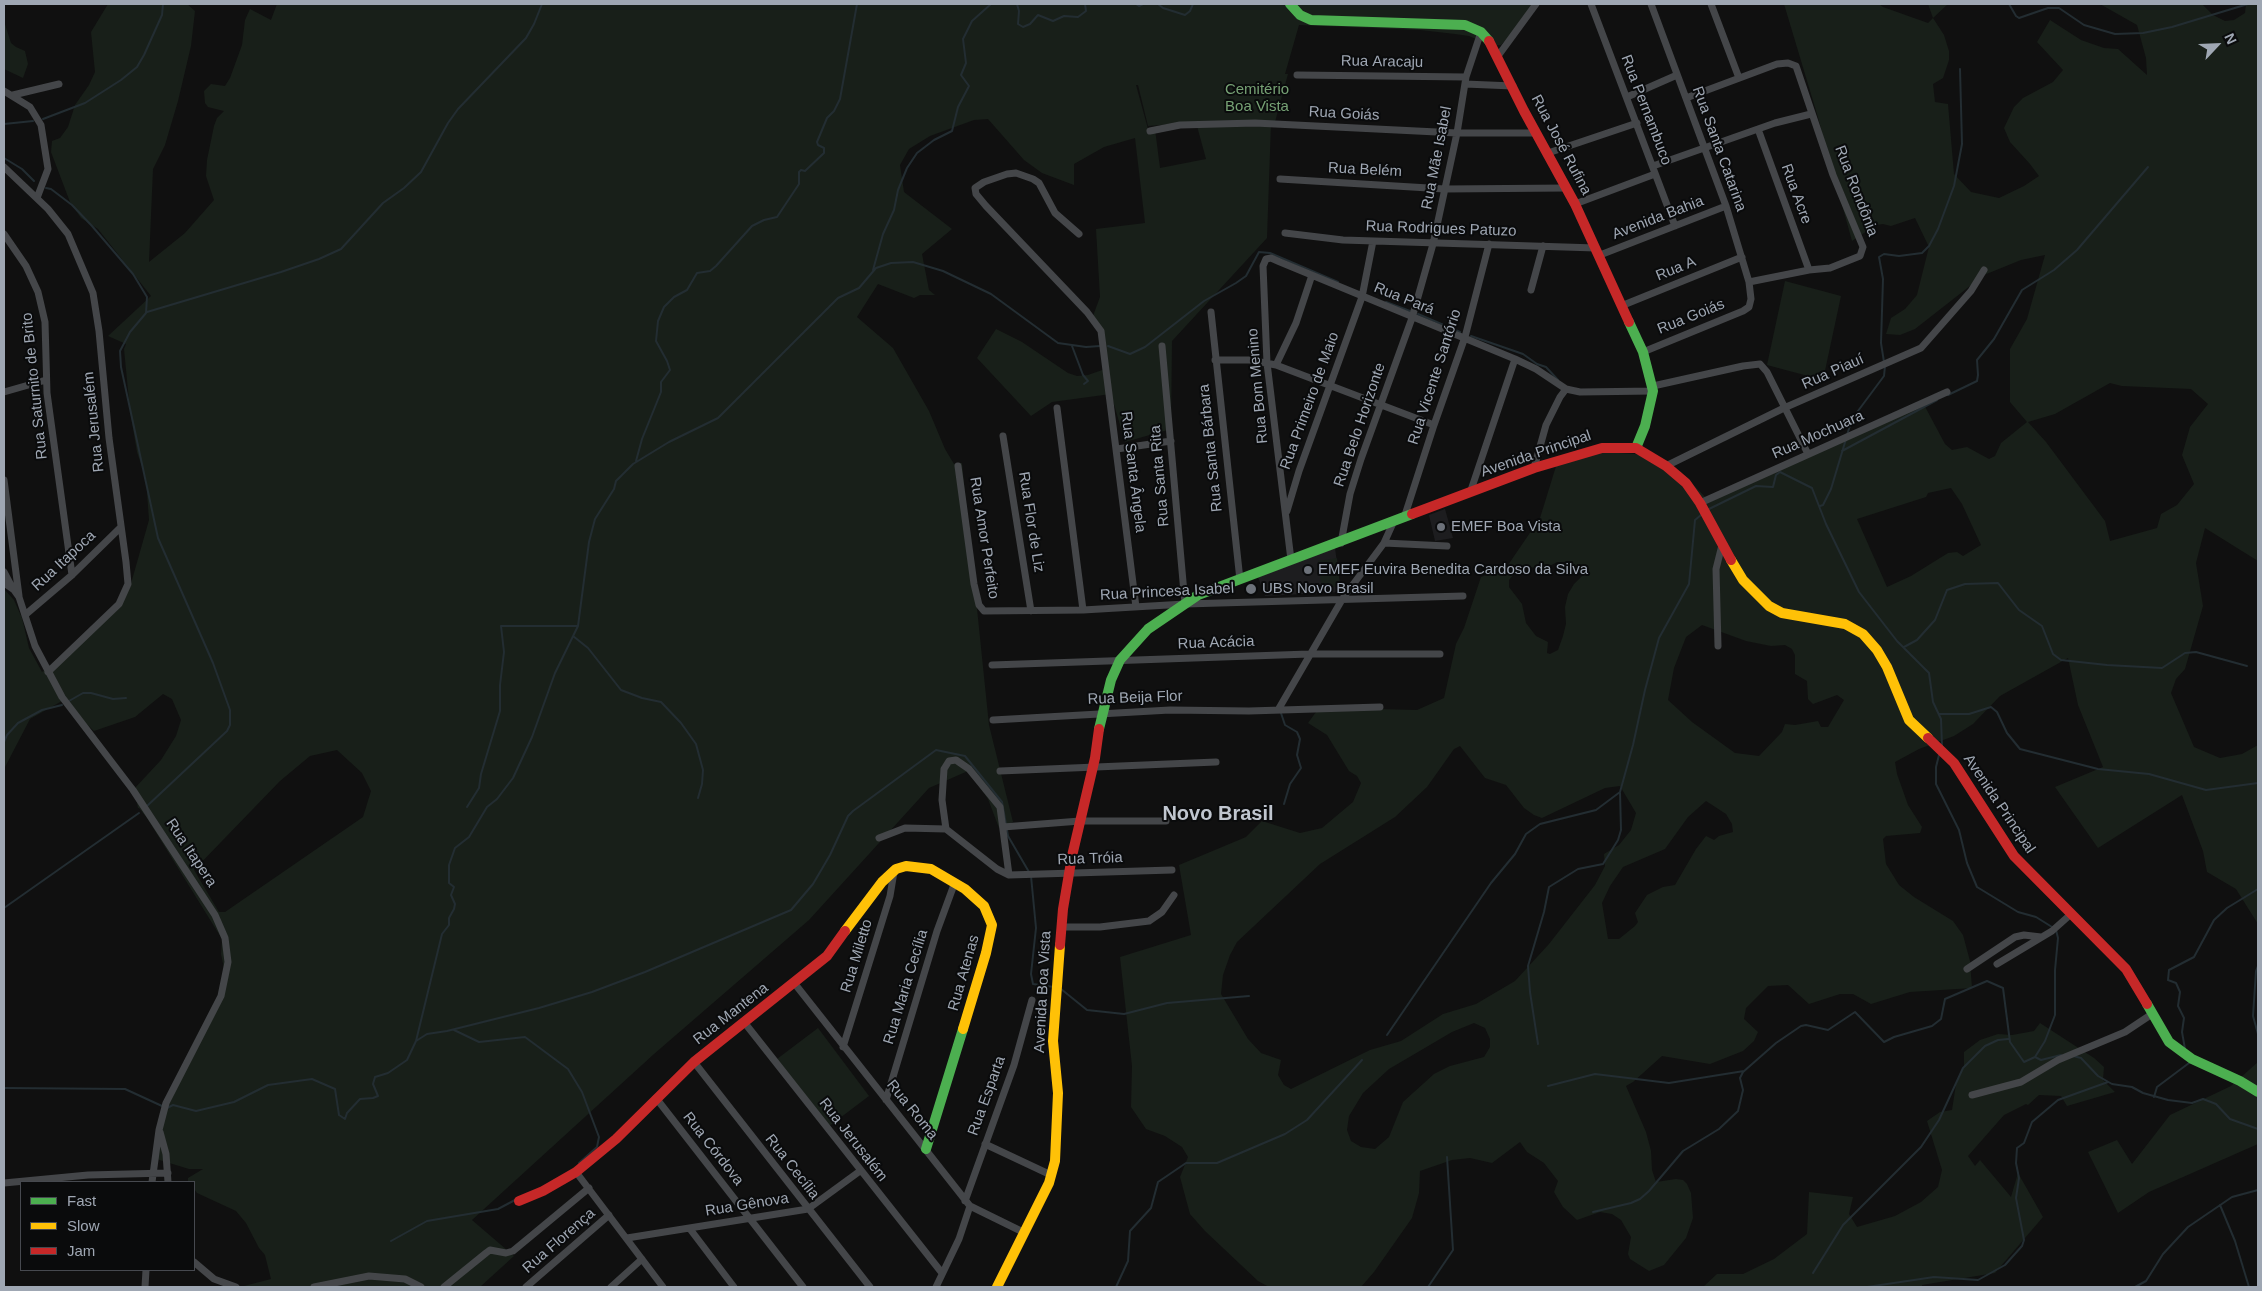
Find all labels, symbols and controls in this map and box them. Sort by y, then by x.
north arrow [2192,20,2242,70]
text: N [2221,31,2240,47]
street label: Rua Aracaju [1341,52,1423,72]
street label: Rua Pernambuco [1617,52,1675,168]
park label: Cemitério Boa Vista [1225,81,1289,116]
street label: Rua Santa Catarina [1688,84,1750,214]
street label: Rua José Rufina [1527,92,1595,198]
street label: Rua Goiás [1308,103,1380,125]
street label: Rua Mãe Isabel [1418,105,1456,211]
street label: Rua Rondônia [1830,143,1882,239]
street label: Rua Belém [1327,159,1403,181]
street label: Rua Acre [1777,162,1815,226]
street label: Avenida Bahia [1610,192,1706,244]
street label: Rua Rodrigues Patuzo [1365,217,1517,241]
street label: Rua A [1653,253,1699,285]
street label: Rua Pará [1371,279,1437,319]
street label: Rua Goiás [1655,295,1727,339]
street label: Rua Vicente Santório [1405,307,1465,447]
street label: Rua Saturnito de Brito [18,312,52,460]
street label: Rua Bom Menino [1244,327,1272,445]
street label: Rua Primeiro de Maio [1277,330,1343,472]
street label: Rua Piauí [1799,350,1867,394]
street label: Rua Belo Horizonte [1330,361,1390,489]
street label: Rua Jerusalém [80,371,108,473]
street label: Rua Santa Bárbara [1195,383,1227,513]
street label: Rua Mochuara [1769,407,1867,463]
street label: Rua Santa Ângela [1117,410,1149,534]
street label: Rua Santa Rita [1147,425,1173,527]
street label: Avenida Principal [1478,427,1594,481]
street label: Rua Flor de Liz [1014,470,1048,574]
street label: Rua Amor Perfeito [965,476,1003,600]
place label: EMEF Boa Vista [1451,518,1561,536]
marker: EMEF Boa Vista [1435,521,1447,533]
street label: Rua Itapoca [28,527,100,595]
place label: EMEF Euvira Benedita Cardoso da Silva [1318,561,1588,579]
marker: EMEF Euvira Benedita Cardoso da Silva [1302,564,1314,576]
street label: Rua Princesa Isabel [1100,579,1234,605]
place label: UBS Novo Brasil [1262,580,1374,598]
marker: UBS Novo Brasil [1244,582,1258,596]
street label: Rua Acácia [1177,633,1255,653]
street label: Rua Beija Flor [1087,687,1183,709]
street label: Avenida Principal [1959,751,2039,857]
district label: Novo Brasil [1162,802,1274,826]
street label: Rua Itapera [162,815,220,891]
street label: Rua Tróia [1057,849,1123,869]
street label: Rua Miletto [837,917,877,995]
street label: Rua Maria Cecília [880,927,932,1047]
street label: Avenida Boa Vista [1031,931,1055,1053]
street label: Rua Atenas [945,933,983,1013]
street label: Rua Mantena [690,979,772,1049]
street label: Rua Esparta [964,1054,1010,1138]
street label: Rua Roma [882,1076,942,1144]
street label: Rua Jerusalém [815,1095,891,1185]
street label: Rua Córdova [679,1109,747,1189]
street label: Rua Cecília [761,1131,823,1203]
legend [20,1181,195,1271]
street label: Rua Gênova [704,1190,790,1220]
text: Fast [67,1192,96,1209]
street label: Rua Florença [519,1205,599,1277]
text: Slow [67,1217,100,1234]
text: Jam [67,1242,95,1259]

